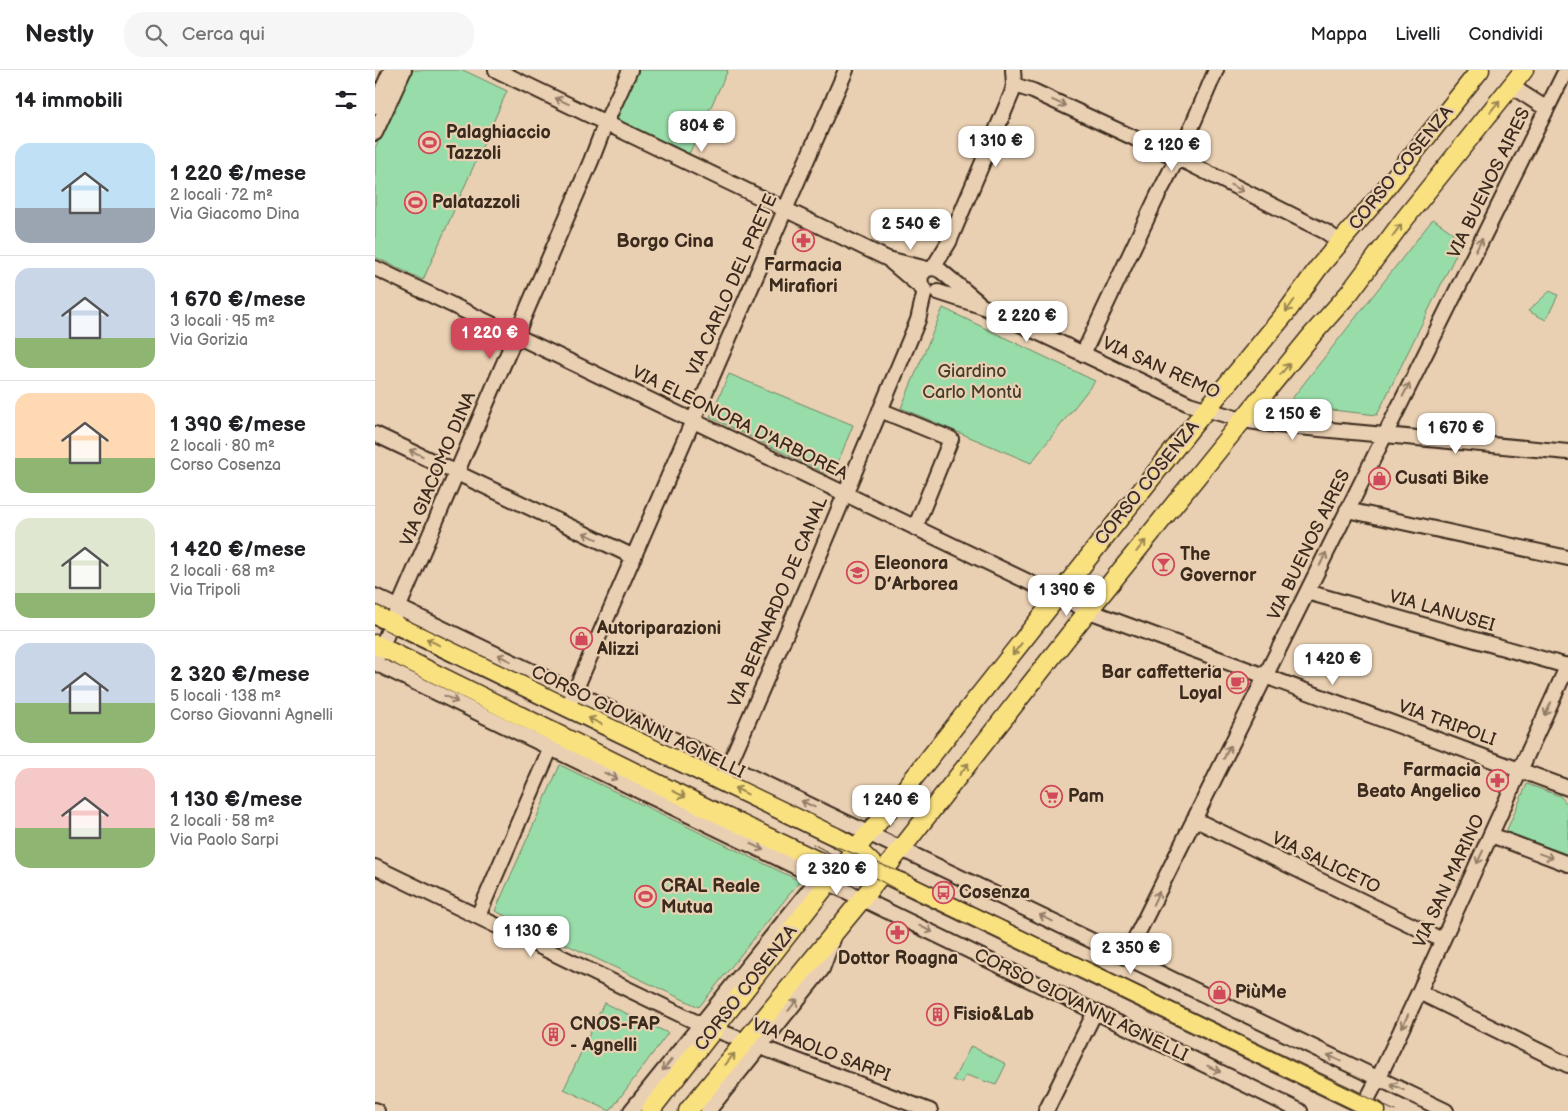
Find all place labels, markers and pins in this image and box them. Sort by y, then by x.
pin: 804 € [667,111,737,153]
place label: Palaghiaccio Tazzoli [446,122,551,164]
pin: 1 310 € [950,126,1042,168]
pin: 2 120 € [1126,129,1218,172]
sports icon: Palaghiaccio Tazzoli [418,130,442,154]
sports icon: Palatazzoli [404,190,428,214]
place label: Palatazzoli [432,192,520,213]
pin: 2 540 € [865,208,957,251]
pharmacy icon: Farmacia Mirafiori [791,228,815,252]
place label: Farmacia Mirafiori [764,255,842,297]
pin: 2 220 € [981,300,1073,343]
pin: 1 220 € [444,318,536,360]
pin: 2 150 € [1247,398,1339,441]
pin: 1 670 € [1410,412,1502,455]
shop icon: Cusati Bike [1367,466,1391,490]
place label: Cusati Bike [1395,468,1489,489]
place label: The Governor [1180,544,1257,586]
bar icon: The Governor [1152,552,1176,576]
place label: Eleonora D’Arborea [874,553,958,595]
school or university icon: Eleonora D’Arborea [846,561,870,585]
pin: 1 390 € [1021,574,1113,617]
place label: Autoriparazioni Alizzi [596,618,721,660]
shop icon: Autoriparazioni Alizzi [569,626,593,650]
pin: 1 420 € [1287,644,1379,686]
place label: Bar caffetteria Loyal [1101,662,1222,704]
cafe icon: Bar caffetteria Loyal [1226,670,1250,694]
place label: Farmacia Beato Angelico [1356,760,1481,802]
pharmacy icon: Farmacia Beato Angelico [1485,768,1509,792]
pin: 1 240 € [845,784,937,827]
supermarket icon: Pam [1040,784,1064,808]
place label: Pam [1068,786,1104,807]
pin: 2 320 € [791,854,883,896]
place label: CRAL Reale Mutua [661,876,760,918]
bus stop icon: Cosenza [931,880,955,904]
place label: Cosenza [959,882,1030,903]
sports icon: CRAL Reale Mutua [633,884,657,908]
pin: 1 130 € [485,916,577,958]
pharmacy icon: Dottor Roagna [886,921,910,945]
pin: 2 350 € [1085,932,1177,975]
place label: Dottor Roagna [838,948,958,969]
shop icon: PiùMe [1207,980,1231,1004]
place label: PiùMe [1235,982,1287,1003]
building icon: Fisio&Lab [925,1002,949,1026]
place label: Fisio&Lab [953,1004,1035,1025]
place label: CNOS-FAP - Agnelli [570,1014,660,1056]
building icon: CNOS-FAP - Agnelli [542,1022,566,1046]

